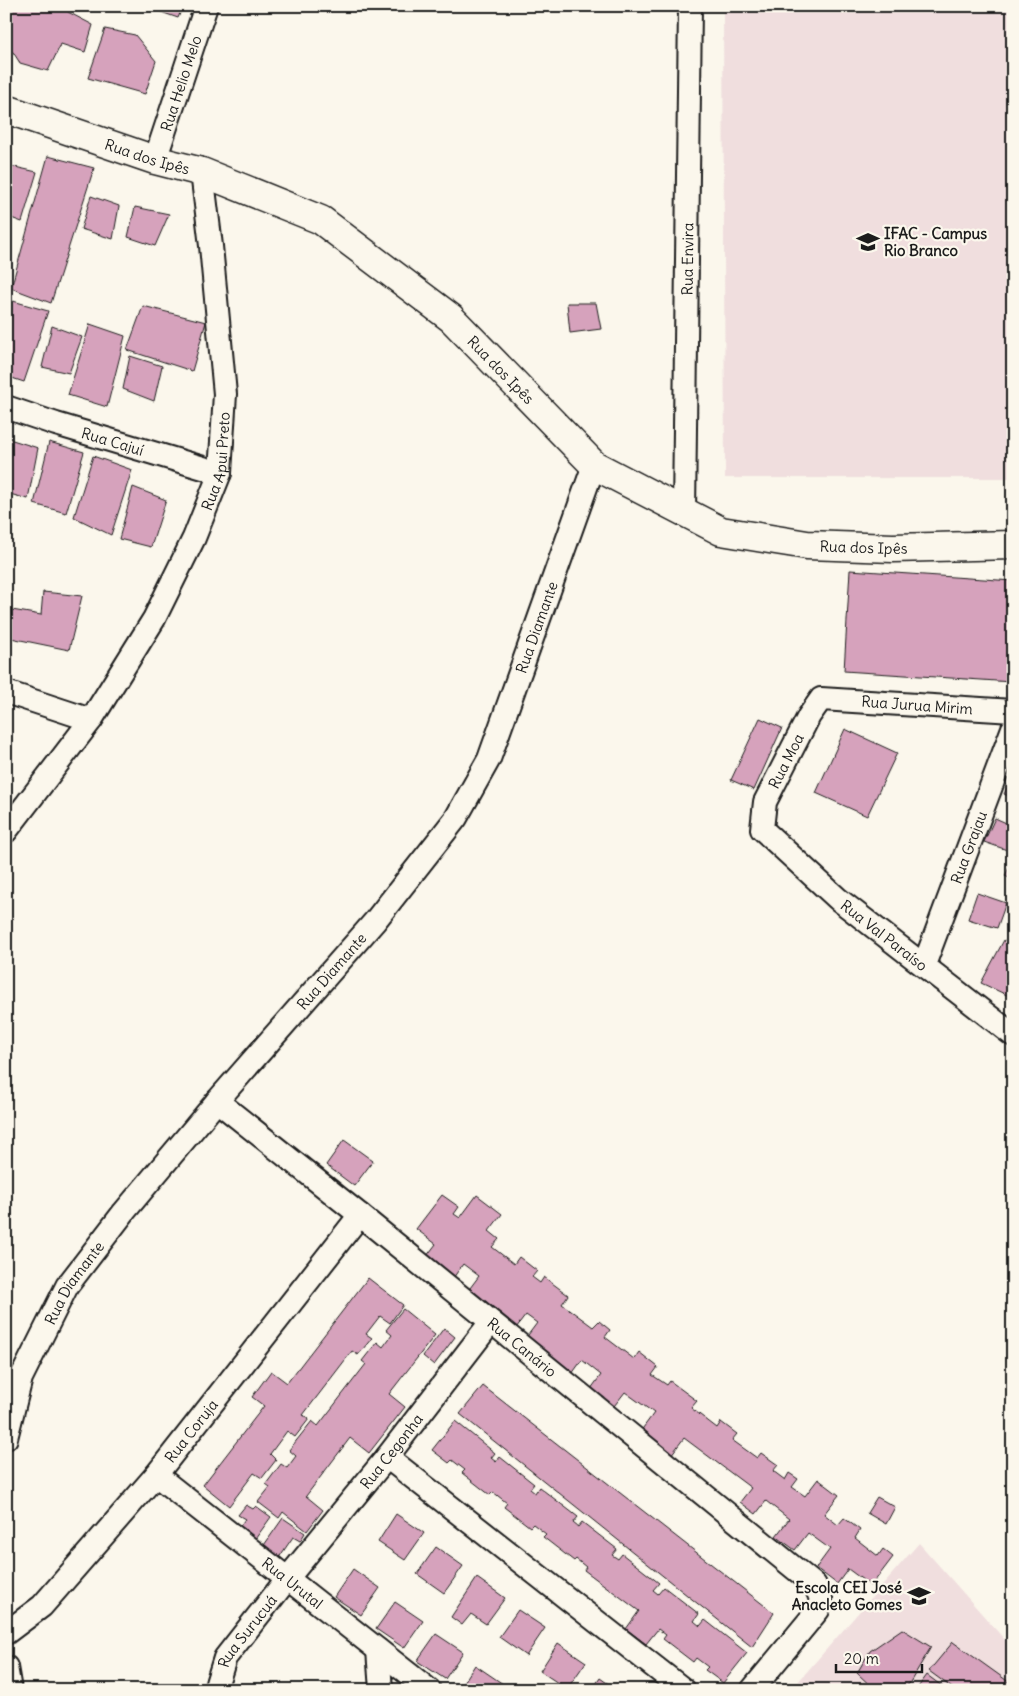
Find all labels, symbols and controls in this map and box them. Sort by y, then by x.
street label: Rua Helio Melo [156,33,205,133]
street label: Rua dos Ipês [102,134,192,178]
street label: Rua Envira [677,222,697,296]
place label: IFAC - Campus Rio Branco [884,224,987,260]
school or university icon: IFAC - Campus Rio Branco [855,229,881,255]
street label: Rua dos Ipês [464,331,539,408]
street label: Rua Apui Preto [197,411,233,513]
street label: Rua Cajuí [79,423,146,459]
street label: Rua dos Ipês [819,536,908,558]
street label: Rua Diamante [511,579,561,676]
street label: Rua Jurua Mirim [861,692,973,718]
street label: Rua Moa [764,730,808,792]
street label: Rua Grajau [946,808,991,886]
street label: Rua Val Paraíso [837,895,932,975]
street label: Rua Diamante [292,929,370,1013]
street label: Rua Diamante [40,1237,108,1328]
street label: Rua Canário [484,1313,561,1381]
street label: Rua Coruja [160,1395,222,1466]
street label: Rua Cegonha [356,1409,427,1492]
street label: Rua Urutal [258,1553,327,1612]
place label: Escola CEI José Anacleto Gomes [792,1578,902,1614]
school or university icon: Escola CEI José Anacleto Gomes [906,1583,932,1609]
street label: Rua Surucuá [213,1590,281,1670]
scale bar [836,1641,923,1673]
text: 20 m [844,1649,879,1668]

